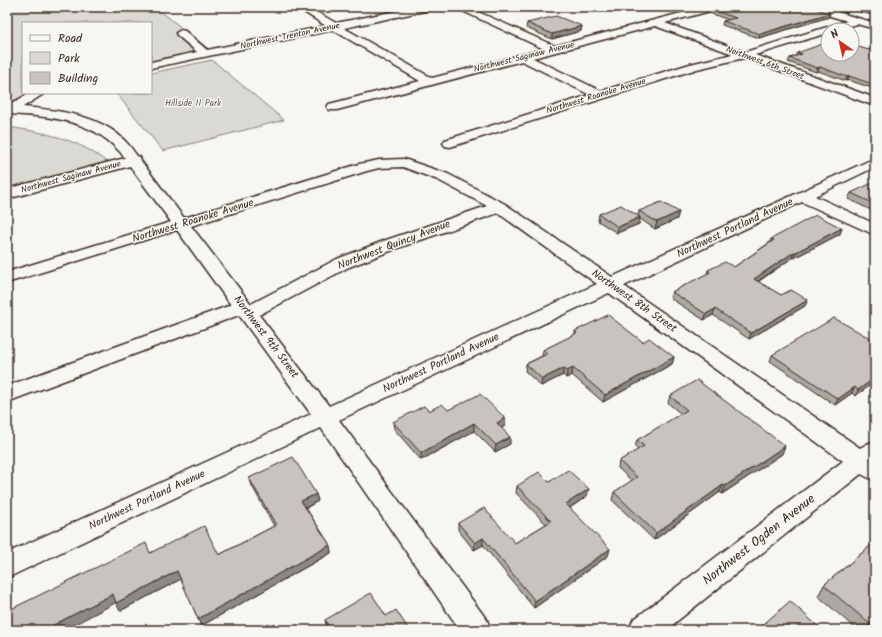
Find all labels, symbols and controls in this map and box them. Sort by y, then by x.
street label: Northwest Trenton Avenue [239,18,341,54]
legend [22,22,152,94]
north arrow [820,22,860,62]
text: N [827,25,843,44]
text: Road [58,29,83,48]
street label: Northwest Saginaw Avenue [472,37,576,77]
street label: Northwest 6th Street [724,42,807,84]
text: Park [58,49,80,68]
text: Building [58,69,98,88]
street label: Northwest Roanoke Avenue [544,74,648,118]
park label: Hillside II Park [165,96,222,111]
street label: Northwest Saginaw Avenue [19,156,123,198]
street label: Northwest Portland Avenue [674,193,796,263]
street label: Northwest Roanoke Avenue [130,194,256,248]
street label: Northwest Quincy Avenue [335,215,453,275]
street label: Northwest 8th Street [587,265,681,338]
street label: Northwest 9th Street [229,292,304,383]
street label: Northwest Portland Avenue [380,328,502,398]
street label: Northwest Portland Avenue [86,465,208,535]
street label: Northwest Ogden Avenue [698,489,820,591]

